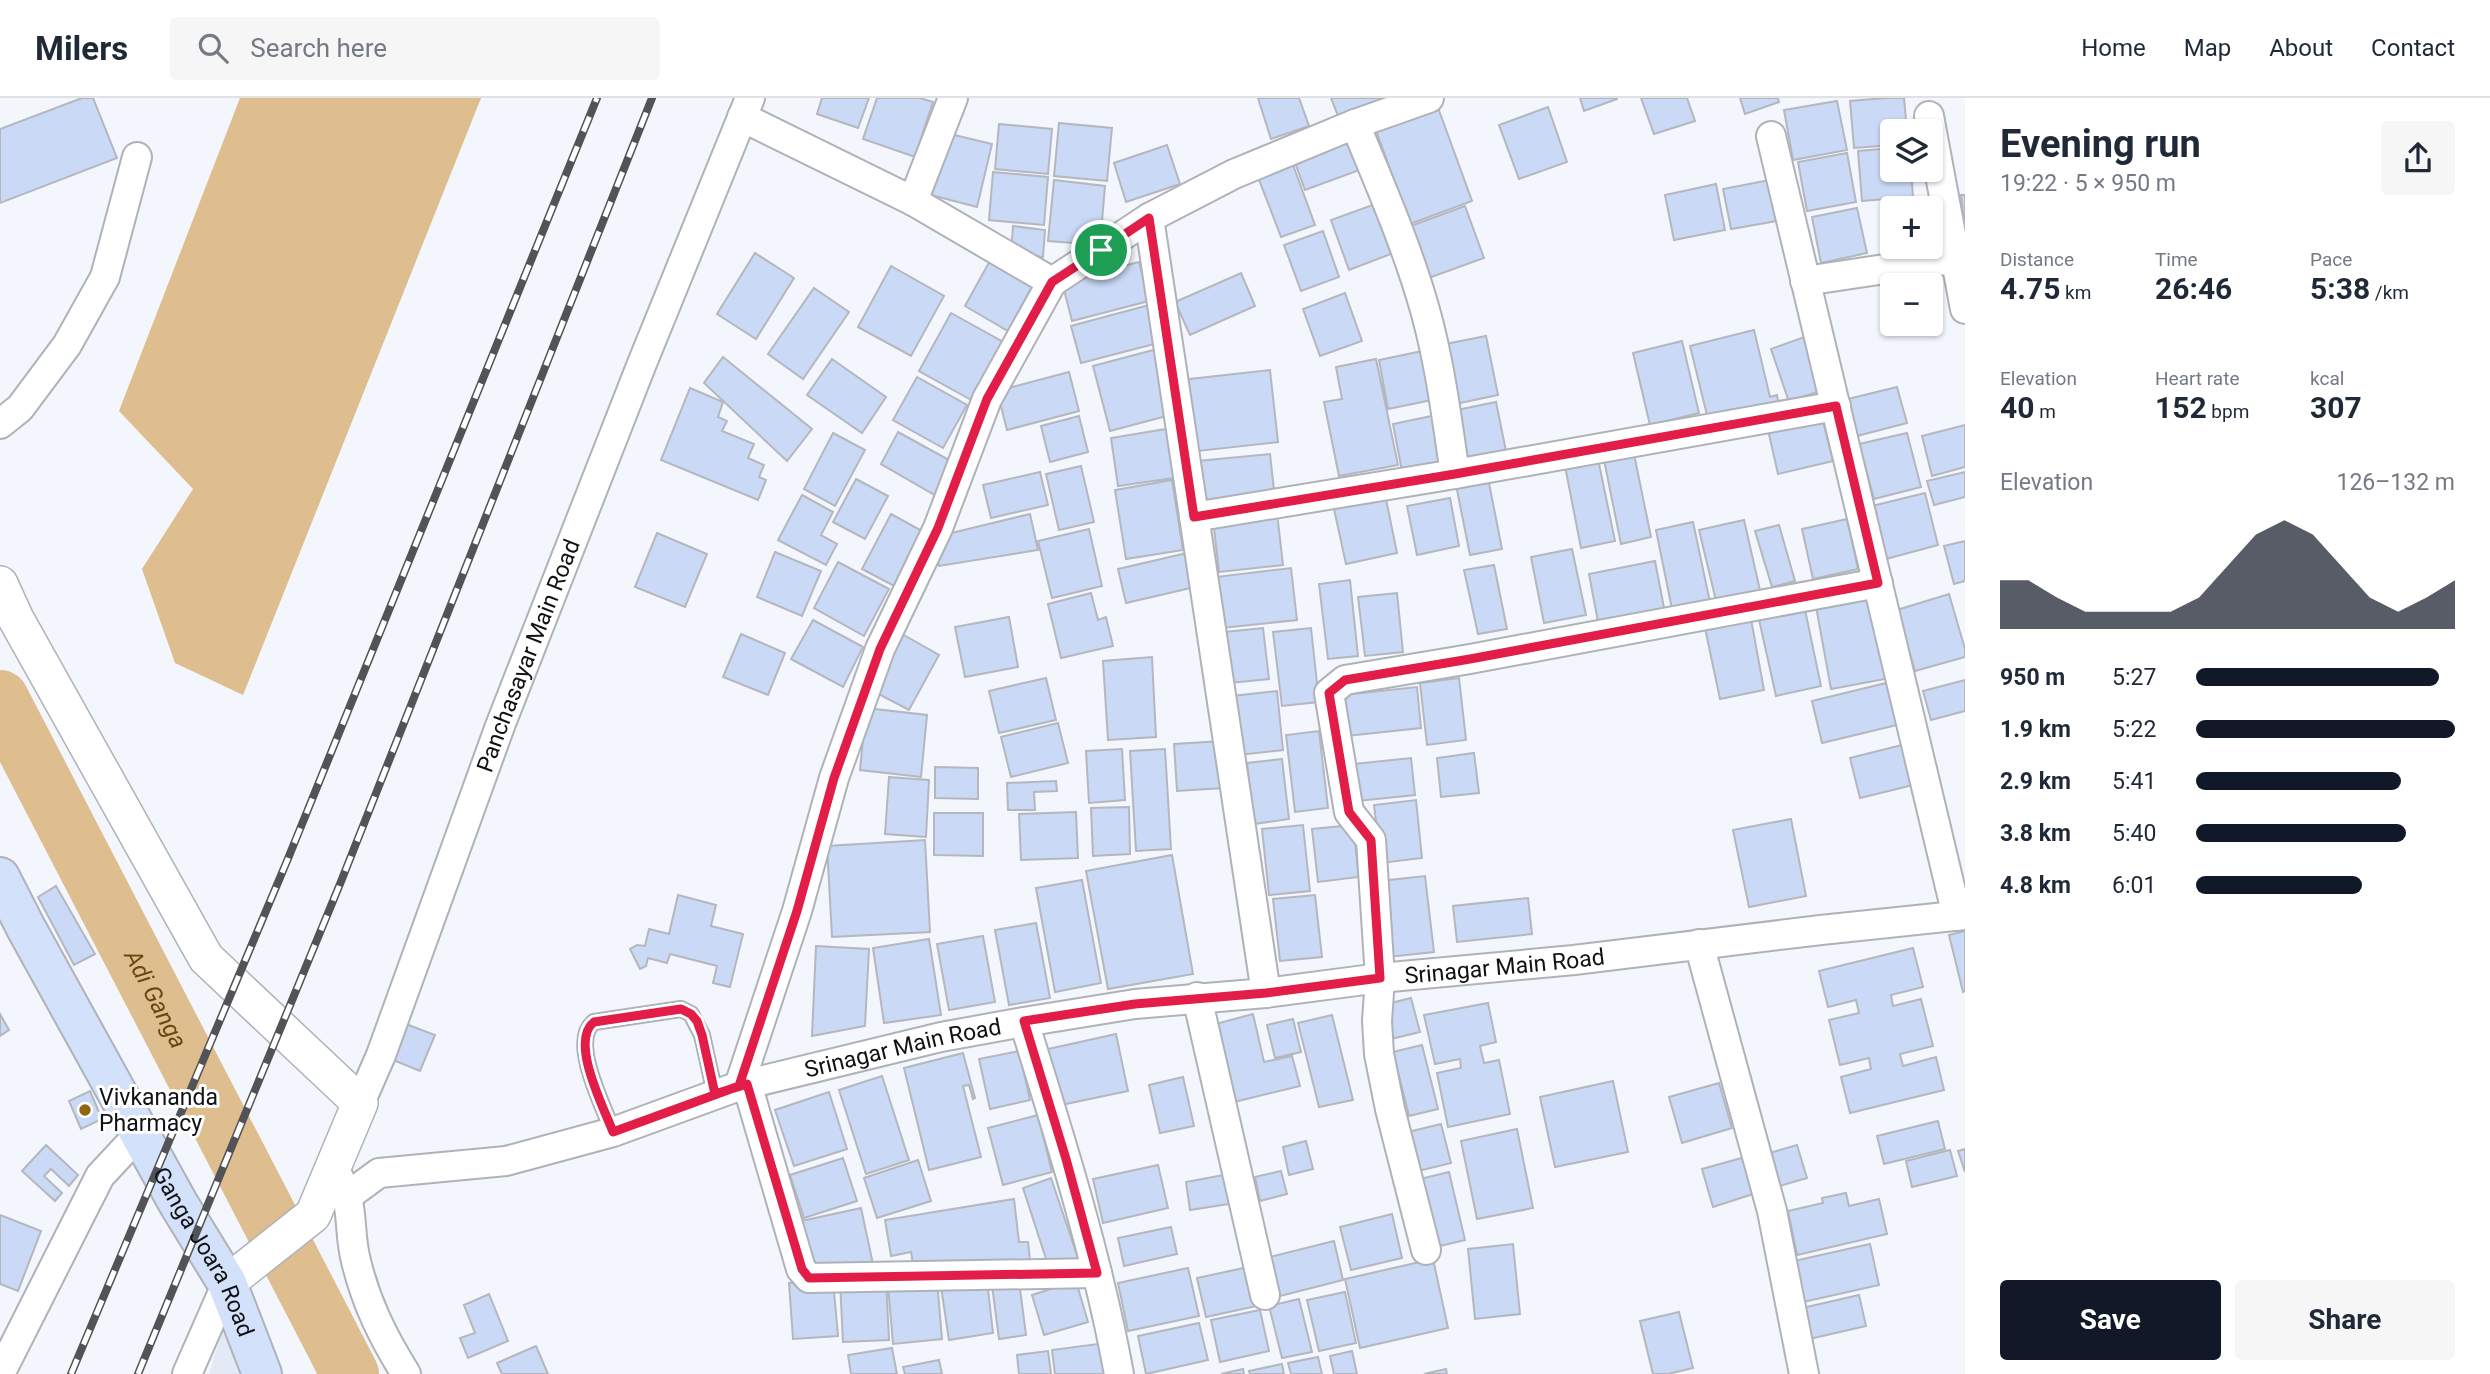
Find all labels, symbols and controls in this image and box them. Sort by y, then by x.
search box [170,17,660,80]
text: Milers [35,29,128,68]
icon: search [194,29,232,67]
text: Search here [250,33,387,63]
text: Home [2081,34,2146,62]
text: Map [2184,34,2231,62]
text: About [2269,34,2333,62]
text: Contact [2371,34,2455,62]
map controls [1880,119,1943,336]
button: layers [1880,119,1943,182]
button: share [2381,121,2455,195]
text: Evening run [2000,122,2201,166]
text: 19:22 · 5 × 950 m [2000,170,2176,197]
button: + [1880,196,1943,259]
pin [1071,220,1131,280]
icon: arrive [1082,231,1120,269]
text: Distance [2000,248,2074,271]
text: Time [2155,248,2198,271]
text: Pace [2310,248,2352,271]
text: 4.75 [2000,271,2060,306]
text: 26:46 [2155,271,2232,306]
text: 5:38 [2310,271,2370,306]
button: − [1880,273,1943,336]
text: km [2060,281,2091,304]
text: /km [2370,281,2409,304]
text: Elevation [2000,367,2077,390]
text: Heart rate [2155,367,2240,390]
text: kcal [2310,367,2344,390]
text: 40 [2000,390,2034,425]
text: 152 [2155,390,2207,425]
text: 307 [2310,390,2362,425]
text: m [2034,400,2056,423]
text: bpm [2207,400,2249,423]
text: Elevation [2000,469,2093,496]
text: 126–132 m [2336,469,2455,496]
street label: Panchasayar Main Road [471,535,585,776]
text: 950 m [2000,664,2065,691]
text: 5:27 [2112,664,2156,691]
text: 1.9 km [2000,716,2071,743]
text: 5:22 [2112,716,2156,743]
text: 2.9 km [2000,768,2071,795]
text: 5:41 [2112,768,2156,795]
text: 3.8 km [2000,820,2071,847]
text: 5:40 [2112,820,2156,847]
text: 4.8 km [2000,872,2071,899]
text: 6:01 [2112,872,2156,899]
street label: Srinagar Main Road [1403,943,1606,989]
water label: Adi Ganga [118,944,193,1053]
street label: Srinagar Main Road [802,1013,1003,1083]
place label: Vivkananda Pharmacy [99,1084,218,1137]
marker: Vivkananda Pharmacy [77,1102,93,1118]
street label: Ganga Joara Road [147,1162,260,1340]
button: Save [2000,1280,2221,1360]
button: Share [2235,1280,2455,1360]

